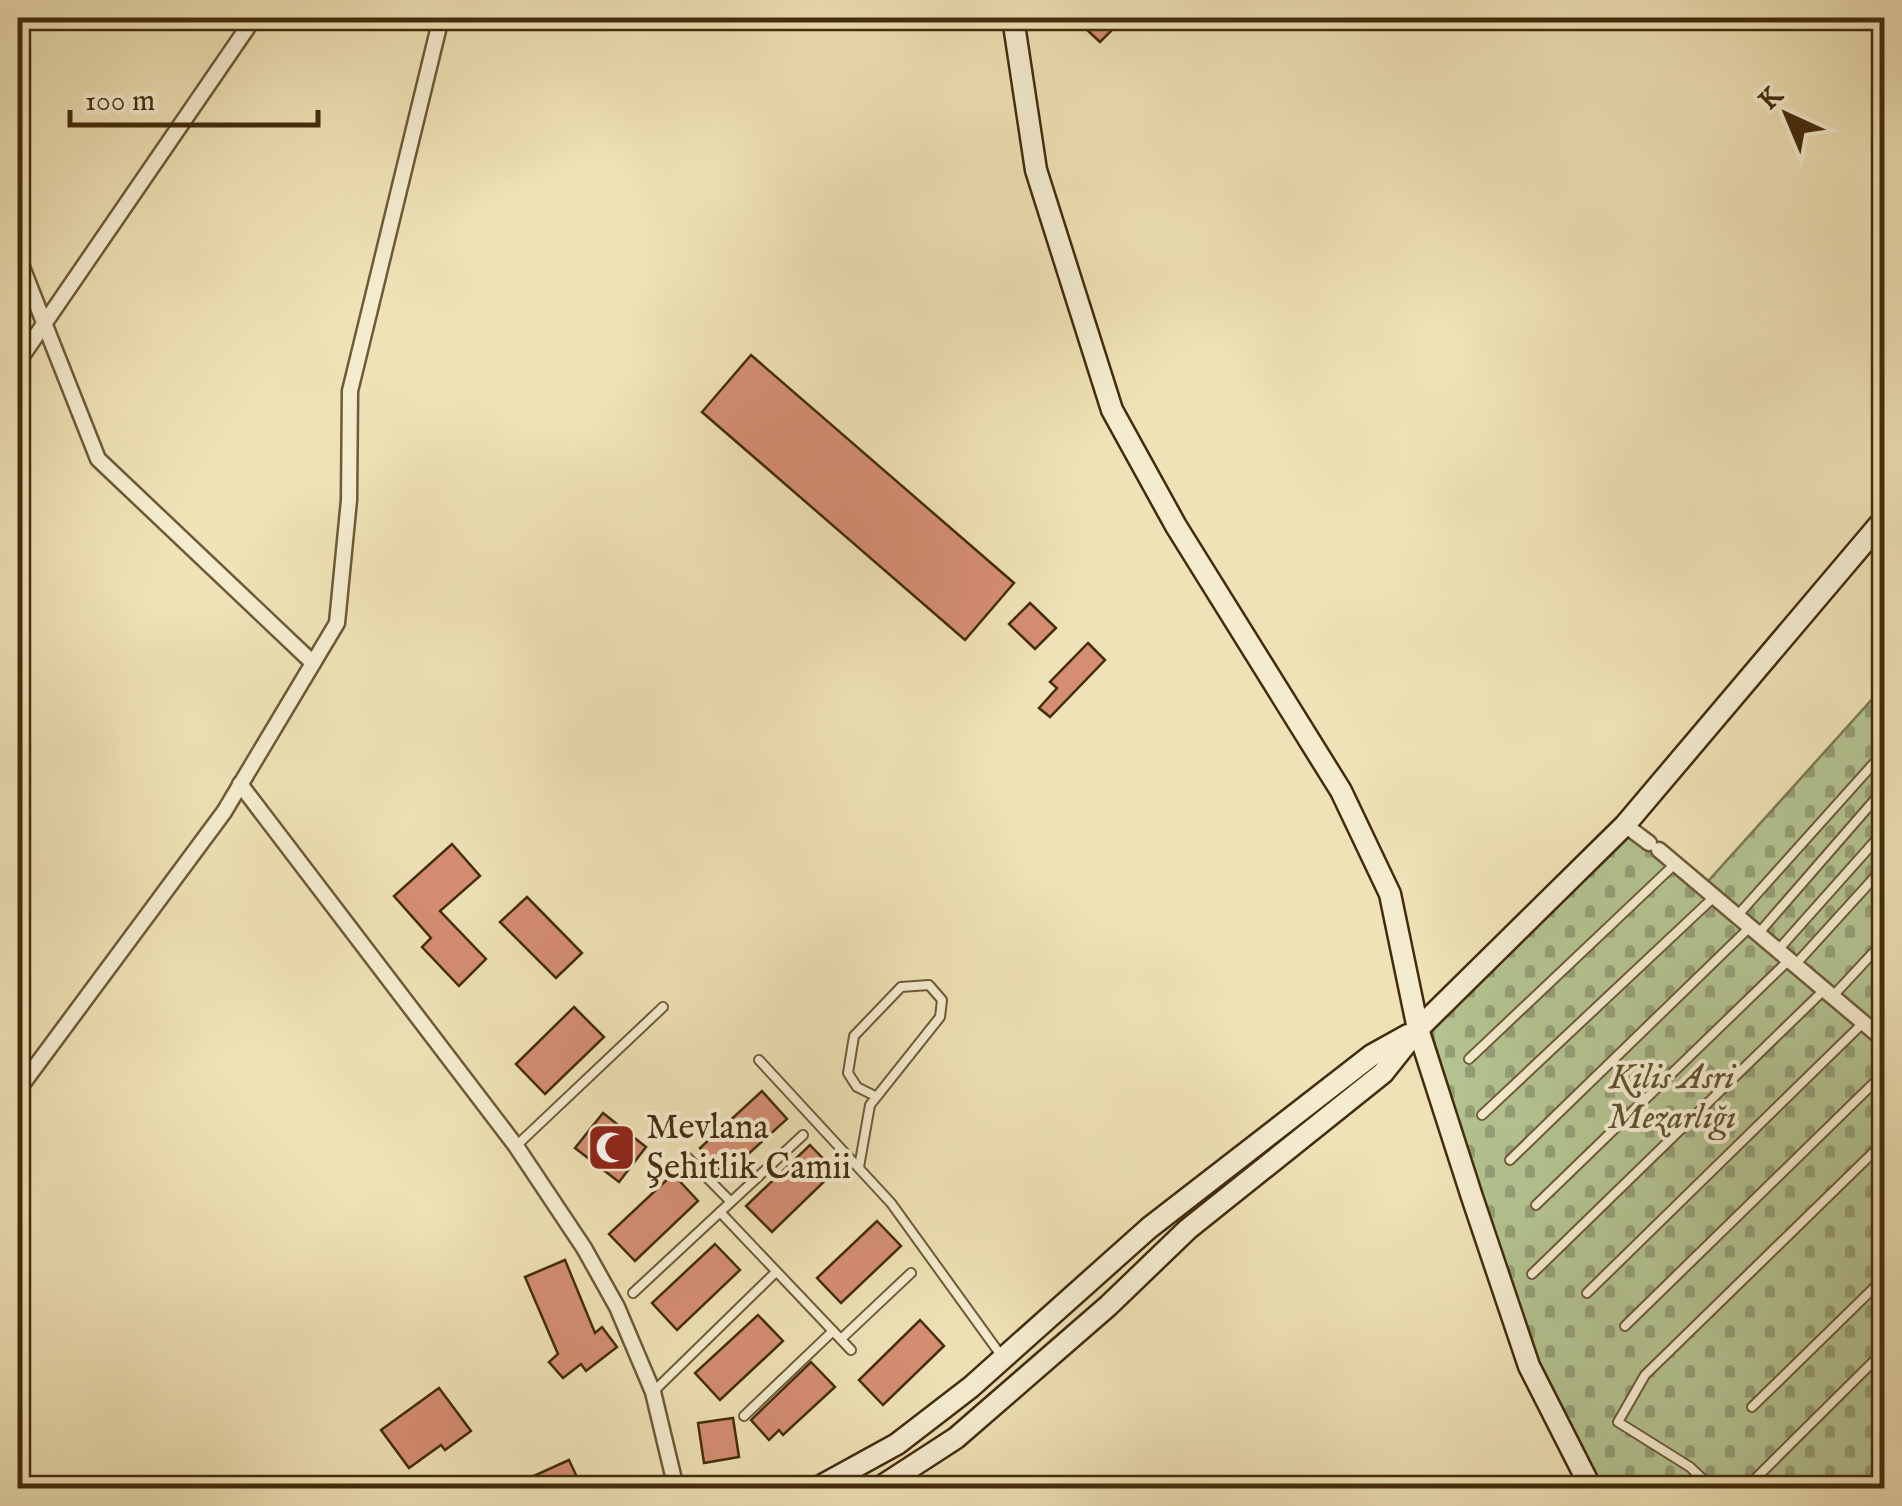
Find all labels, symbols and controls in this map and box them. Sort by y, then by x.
scale bar [70,65,318,127]
north arrow [1737,65,1837,165]
text: K [1752,79,1791,118]
text: 100 m [85,83,155,121]
park label: Kilis Asri Mezarlığı [1607,1056,1737,1141]
place label: Mevlana Şehitlik Camii [646,1106,851,1191]
mosque icon: Mevlana Şehitlik Camii [585,1122,637,1174]

